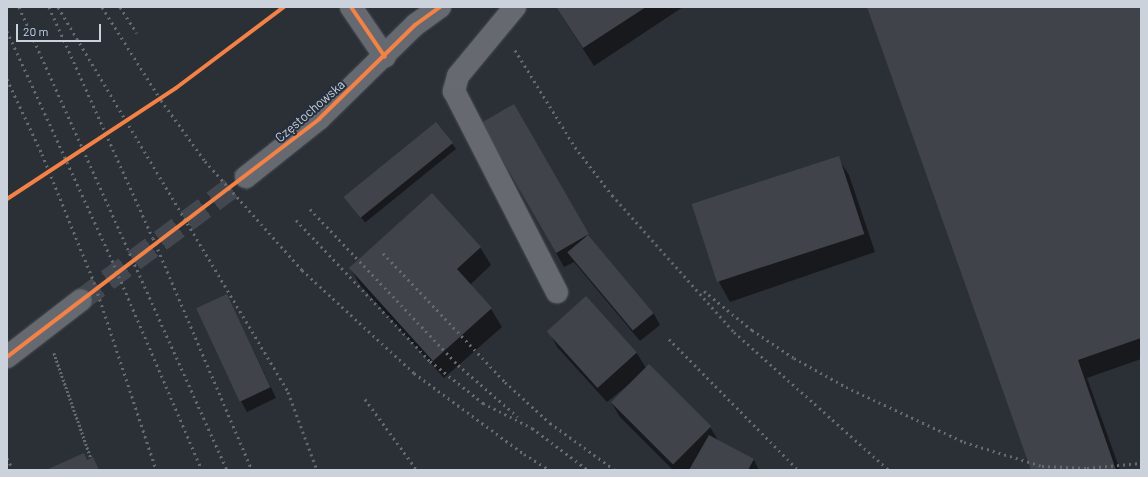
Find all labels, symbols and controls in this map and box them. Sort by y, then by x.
scale bar [18,16,103,42]
text: 20 m [23,24,49,38]
street label: Częstochowska [272,77,348,145]

